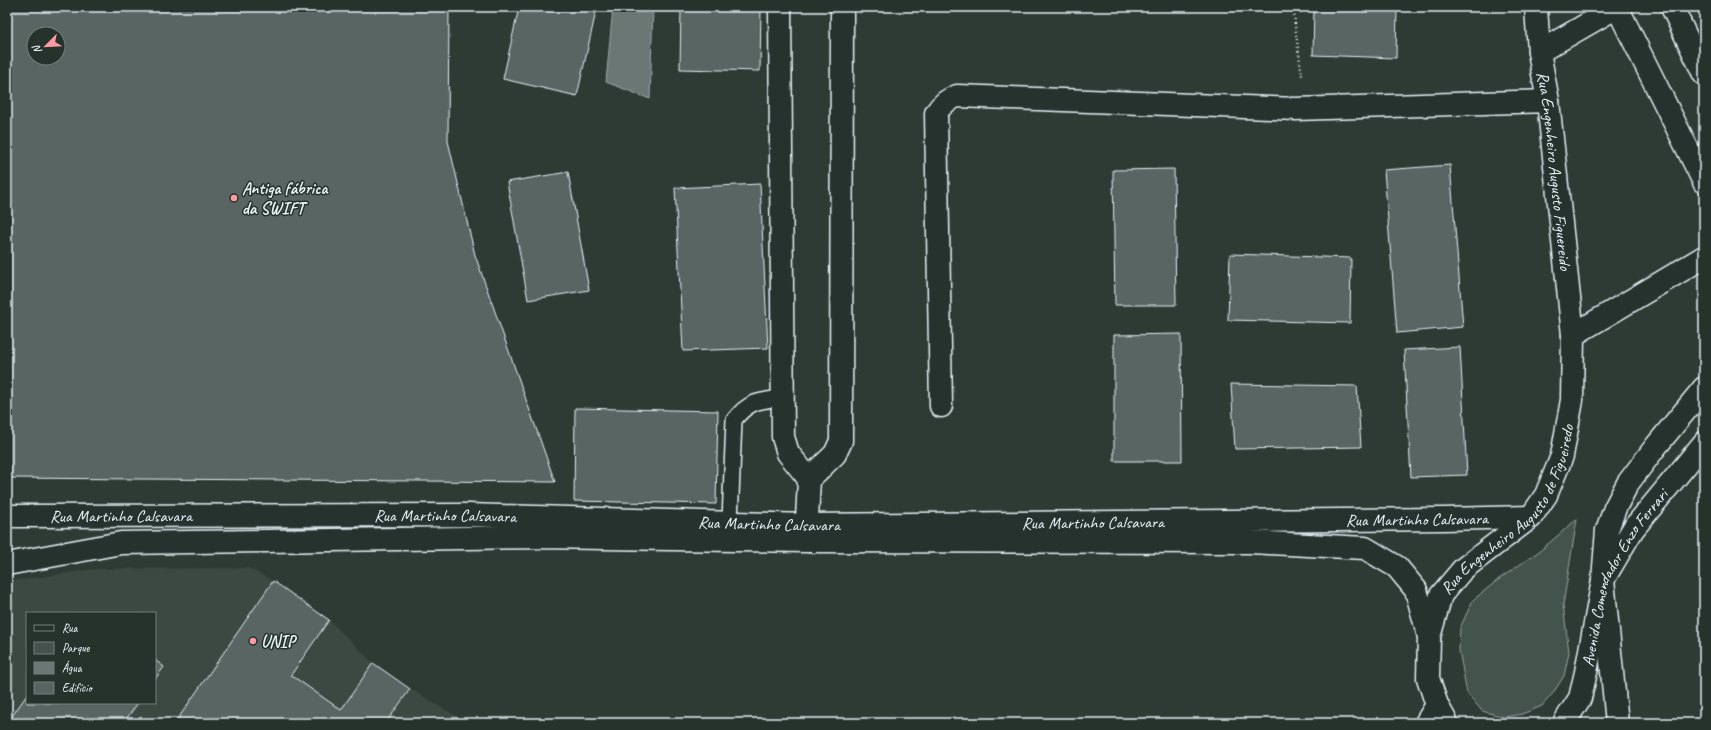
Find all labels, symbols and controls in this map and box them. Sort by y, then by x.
north arrow [26,26,66,66]
text: N [28,42,45,56]
street label: Rua Engenheiro Augusto Figuereido [1532,70,1577,272]
place label: Antiga fábrica da SWIFT [242,178,330,219]
marker: Antiga fábrica da SWIFT [229,193,239,203]
street label: Rua Engenheiro Augusto de Figueiredo [1436,422,1578,599]
street label: Avenida Comendador Enzo Ferrari [1577,483,1673,668]
street label: Rua Martinho Calsavara [374,504,518,527]
street label: Rua Martinho Calsavara [50,505,194,526]
street label: Rua Martinho Calsavara [1346,507,1490,530]
street label: Rua Martinho Calsavara [698,511,842,536]
street label: Rua Martinho Calsavara [1022,511,1166,533]
legend [26,612,156,704]
text: Rua [62,620,79,636]
place label: UNIP [261,631,298,652]
marker: UNIP [248,636,258,646]
text: Parque [62,640,91,656]
text: Água [62,660,83,676]
text: Edifício [62,680,94,696]

